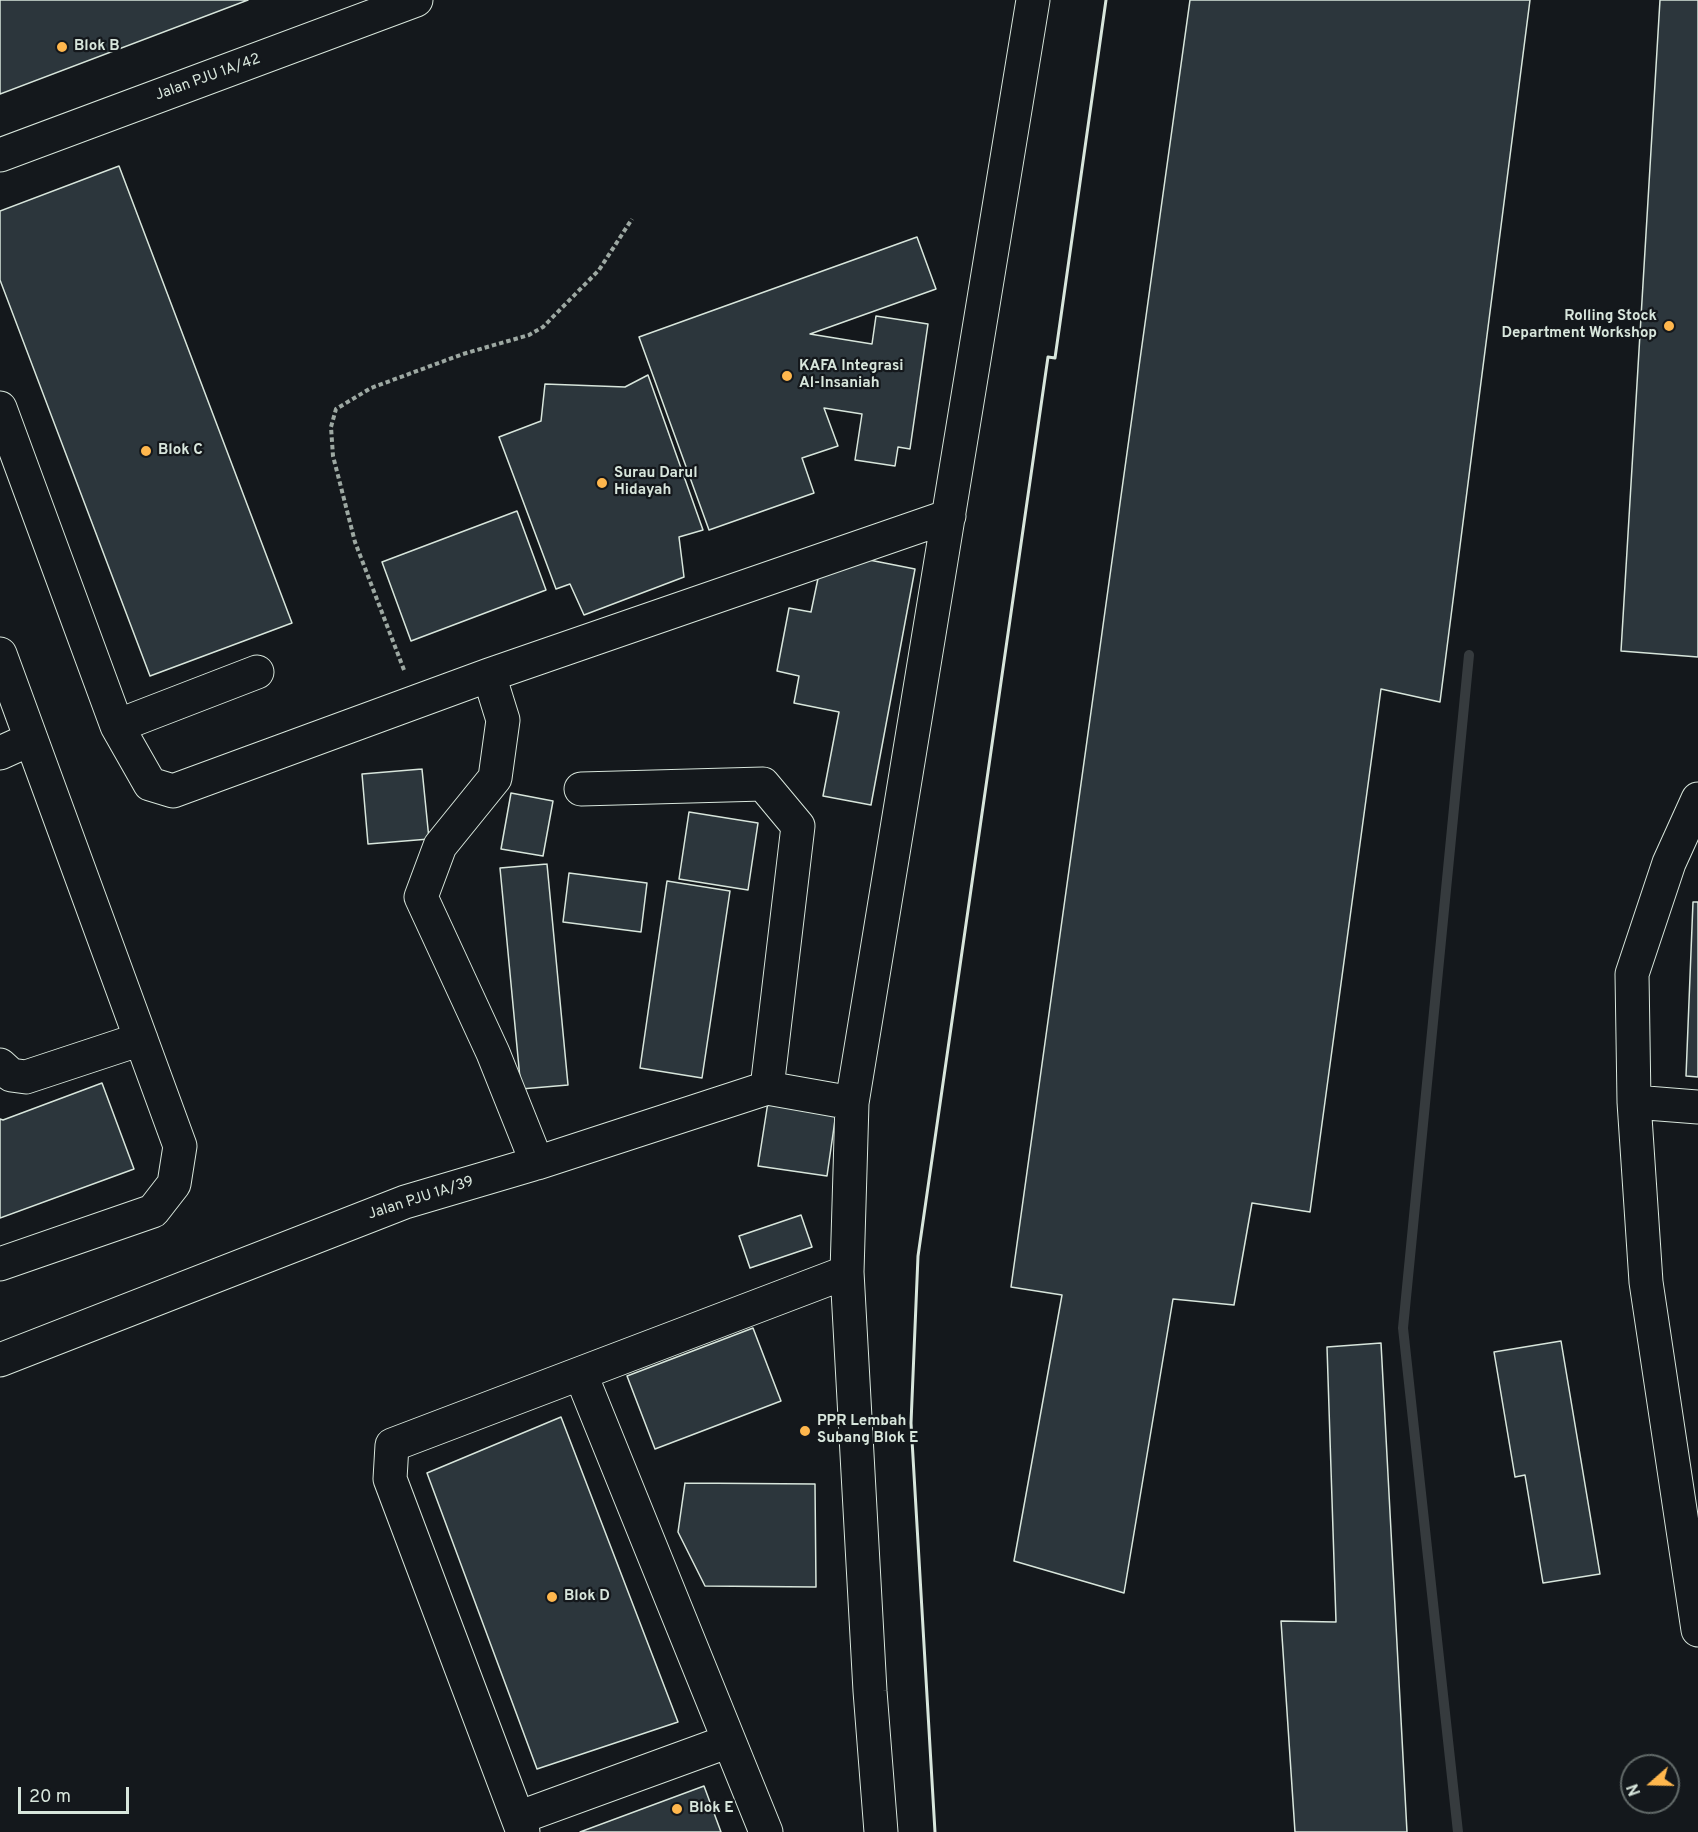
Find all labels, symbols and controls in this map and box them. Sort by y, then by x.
place label: Blok B [74,38,120,56]
marker: Blok B [55,40,69,54]
street label: Jalan PJU 1A/42 [153,51,263,105]
place label: Rolling Stock Department Workshop [1501,308,1657,343]
marker: Rolling Stock Department Workshop [1662,319,1676,333]
place label: KAFA Integrasi Al-Insaniah [799,358,904,393]
marker: KAFA Integrasi Al-Insaniah [780,369,794,383]
place label: Blok C [158,442,203,460]
marker: Blok C [139,444,153,458]
place label: Surau Darul Hidayah [614,465,697,500]
marker: Surau Darul Hidayah [595,476,609,490]
street label: Jalan PJU 1A/39 [366,1173,476,1225]
place label: PPR Lembah Subang Blok E [817,1413,918,1448]
marker: PPR Lembah Subang Blok E [798,1424,812,1438]
place label: Blok D [564,1588,610,1606]
marker: Blok D [545,1590,559,1604]
north arrow [1620,1754,1680,1814]
scale bar [21,1775,132,1813]
text: N [1624,1781,1646,1798]
text: 20 m [29,1786,71,1809]
place label: Blok E [689,1800,734,1818]
marker: Blok E [670,1802,684,1816]

